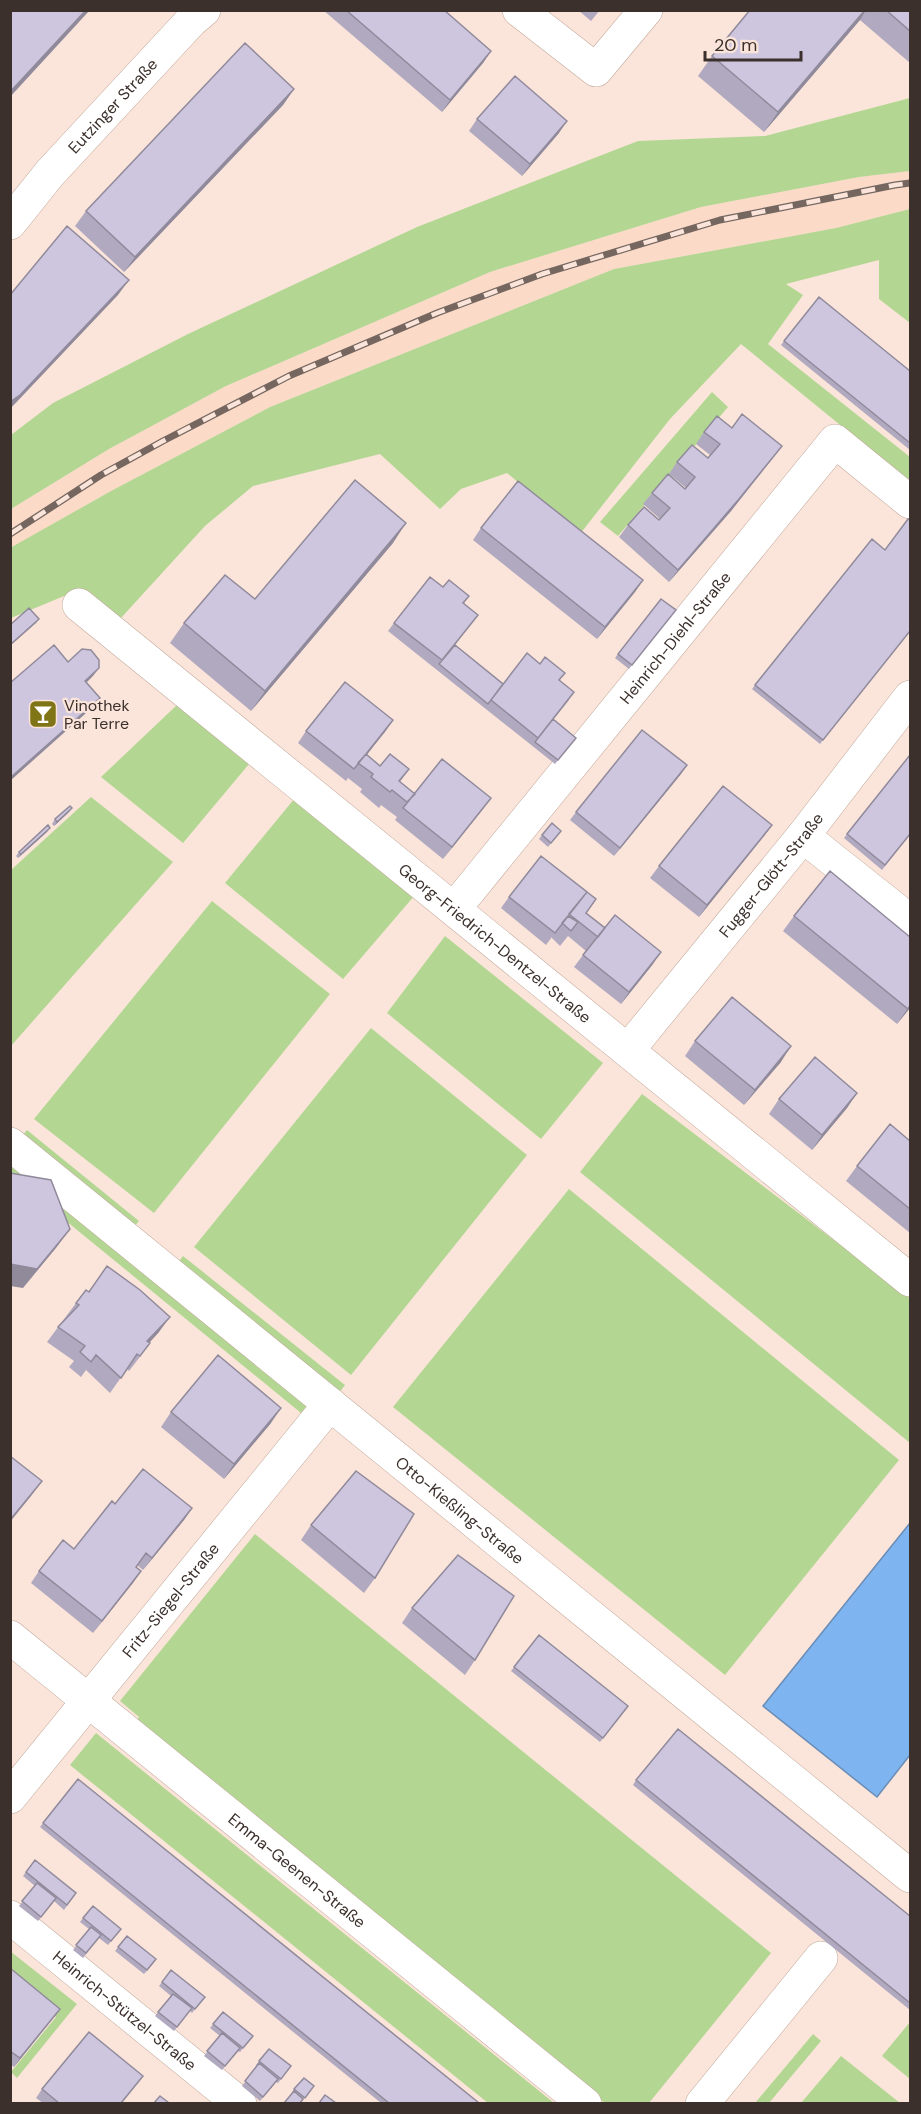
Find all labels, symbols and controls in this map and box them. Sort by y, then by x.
scale bar [705,24,801,62]
text: 20 m [714,33,757,57]
street label: Eutzinger Straße [63,54,162,158]
street label: Heinrich-Diehl-Straße [615,567,735,708]
place label: Vinothek Par Terre [64,695,130,734]
bar icon: Vinothek Par Terre [27,698,59,730]
street label: Fugger-Glött-Straße [714,808,828,942]
street label: Georg-Friedrich-Dentzel-Straße [394,858,596,1027]
street label: Otto-Kießling-Straße [391,1451,528,1568]
street label: Fritz-Siegel-Straße [117,1538,223,1662]
street label: Emma-Geenen-Straße [224,1808,370,1932]
street label: Heinrich-Stützel-Straße [49,1946,201,2075]

